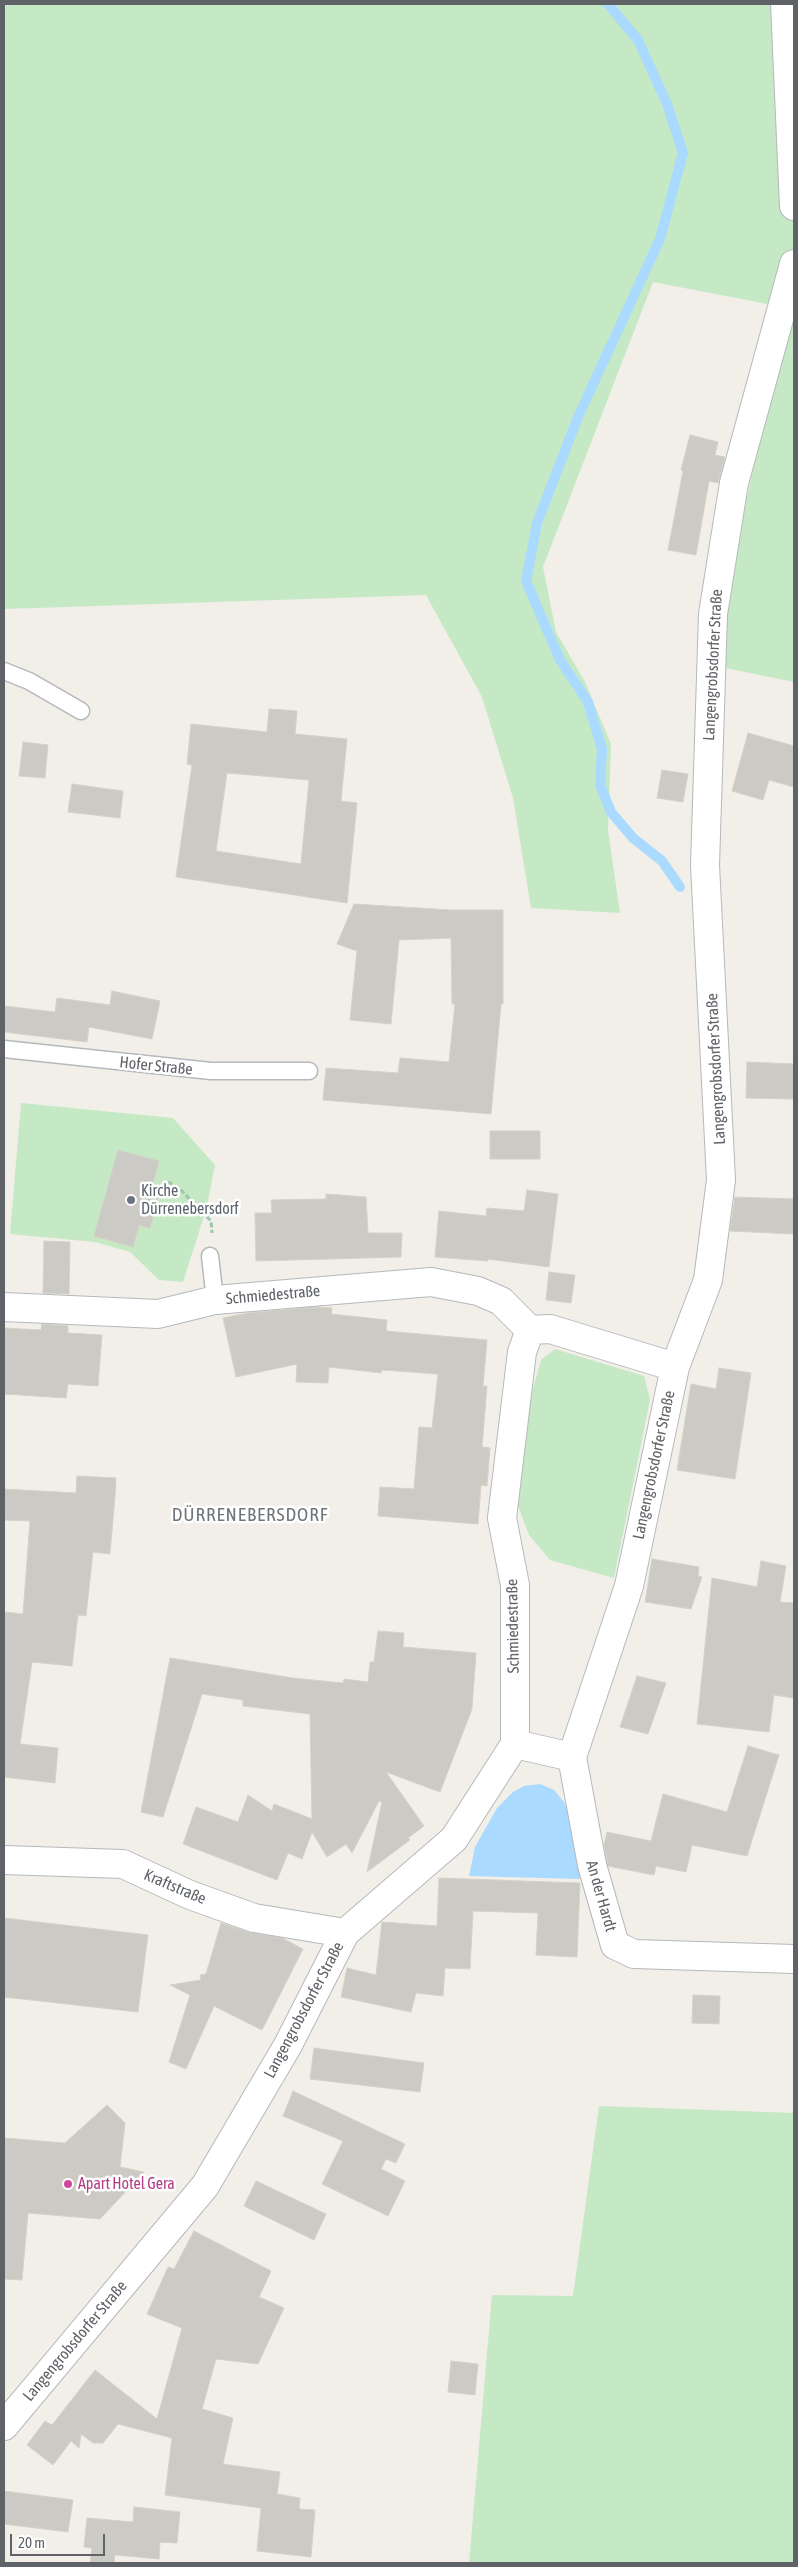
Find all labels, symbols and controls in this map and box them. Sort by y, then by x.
street label: Langengrobsdorfer Straße [699,589,727,741]
street label: Langengrobsdorfer Straße [702,993,730,1145]
street label: Hofer Straße [119,1053,193,1079]
place label: Kirche Dürrenebersdorf [141,1181,239,1219]
marker: Kirche Dürrenebersdorf [125,1194,137,1206]
street label: Schmiedestraße [225,1281,321,1309]
street label: Langengrobsdorfer Straße [629,1389,679,1541]
district label: DÜRRENEBERSDORF [170,1504,330,1526]
street label: Schmiedestraße [503,1579,523,1673]
street label: An der Hardt [582,1858,620,1934]
street label: Kraftstraße [141,1865,209,1909]
street label: Langengrobsdorfer Straße [260,1939,348,2081]
place label: Apart Hotel Gera [78,2174,175,2194]
marker: Apart Hotel Gera [62,2178,74,2190]
street label: Langengrobsdorfer Straße [19,2277,131,2405]
scale bar [12,2524,108,2556]
text: 20 m [18,2534,45,2551]

